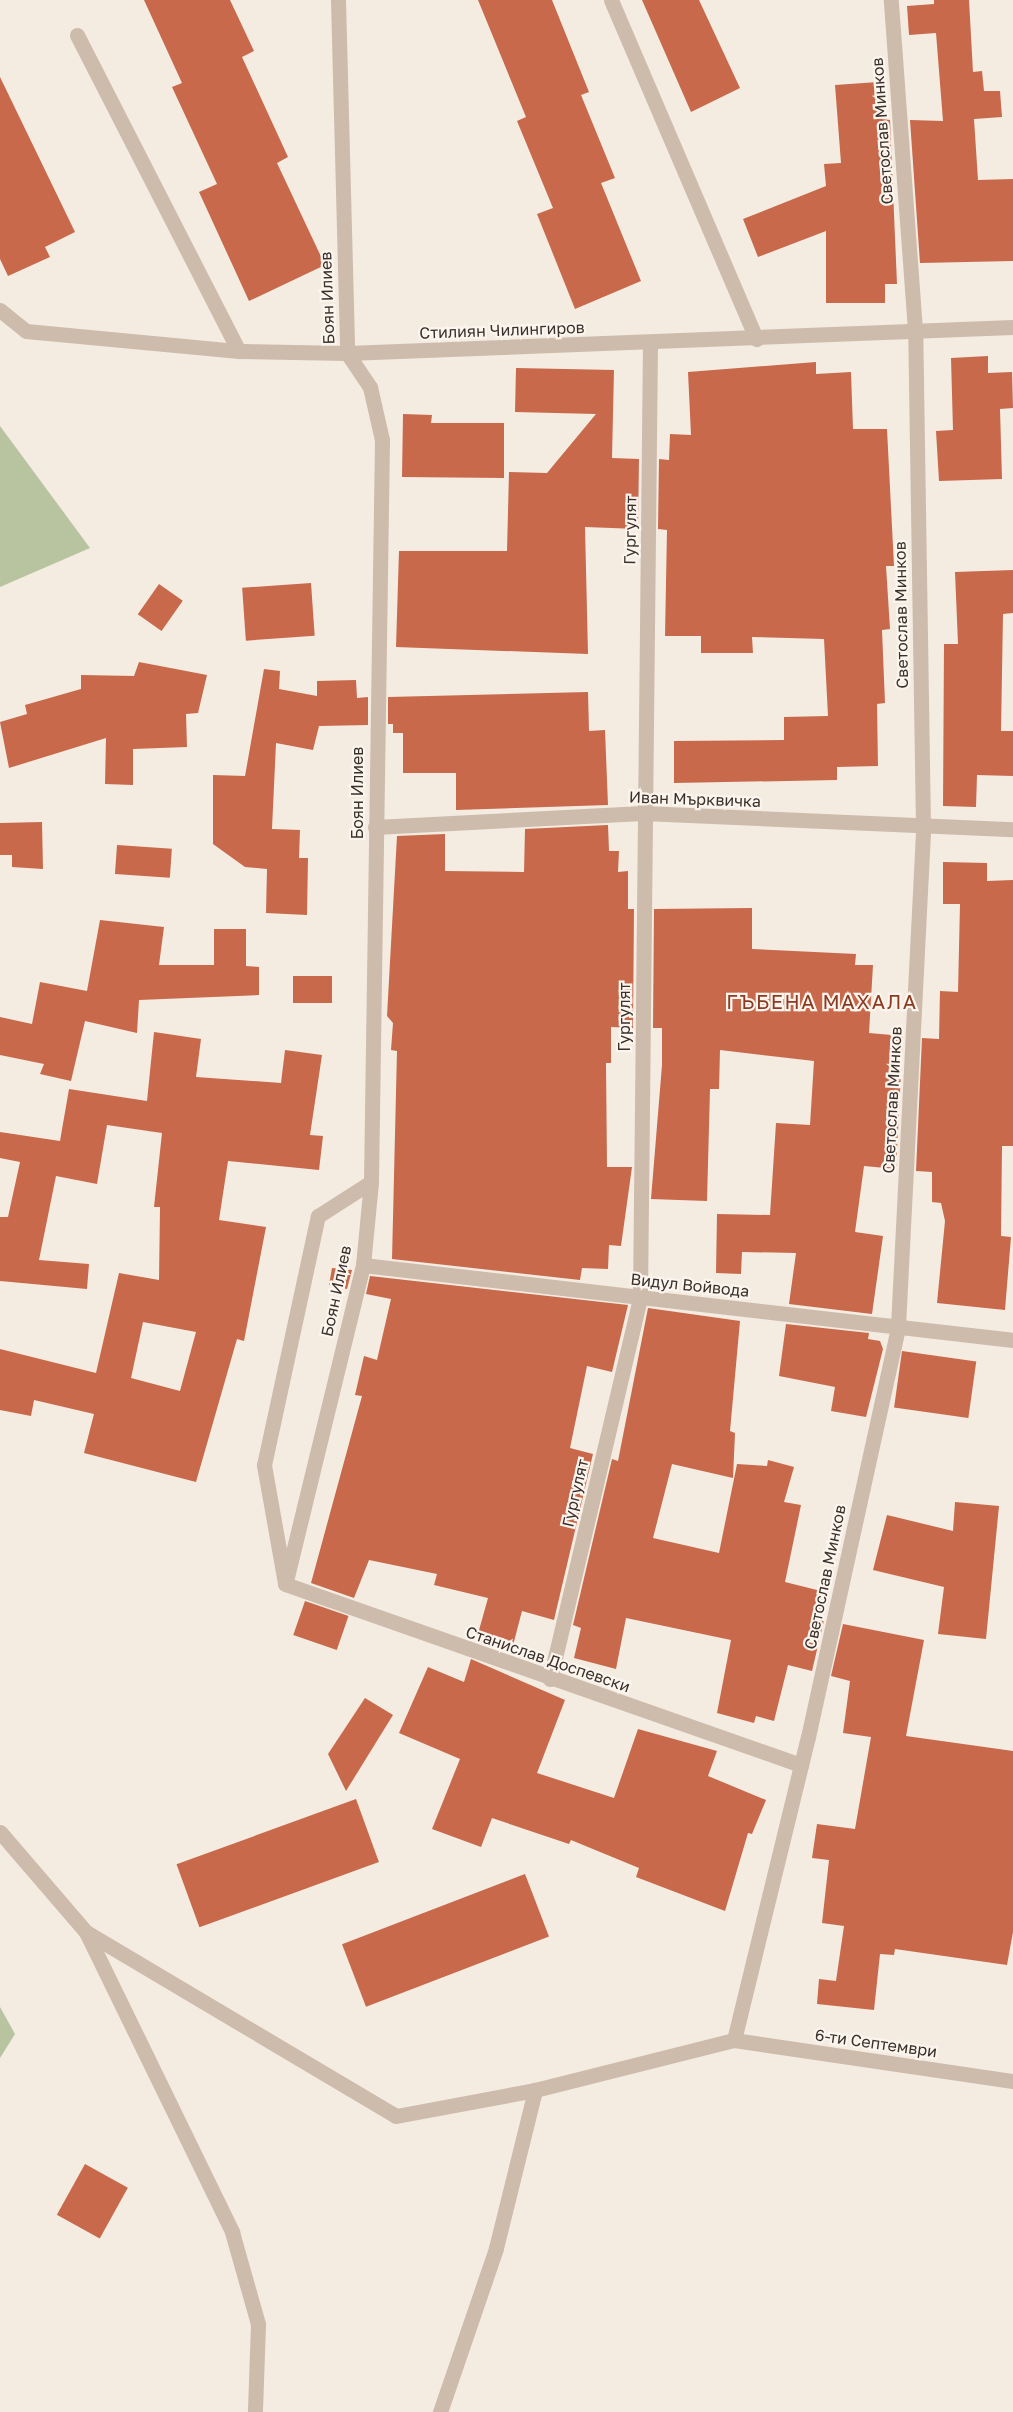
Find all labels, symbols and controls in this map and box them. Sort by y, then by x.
street label: Светослав Минков [867,57,897,205]
street label: Боян Илиев [316,251,338,345]
street label: Стилиян Чилингиров [419,318,585,342]
street label: Гургулят [620,495,640,565]
street label: Светослав Минков [890,541,912,689]
street label: Боян Илиев [347,747,367,839]
street label: Иван Мърквичка [629,787,761,811]
street label: Гургулят [614,982,634,1052]
district label: ГЪБЕНА МАХАЛА [726,989,918,1013]
street label: Светослав Минков [879,1026,905,1174]
street label: Боян Илиев [317,1244,355,1338]
street label: Видул Войвода [630,1269,750,1301]
street label: Гургулят [558,1457,592,1529]
street label: Светослав Минков [800,1503,850,1651]
street label: Станислав Доспевски [463,1622,633,1696]
street label: 6-ти Септември [814,2025,938,2061]

